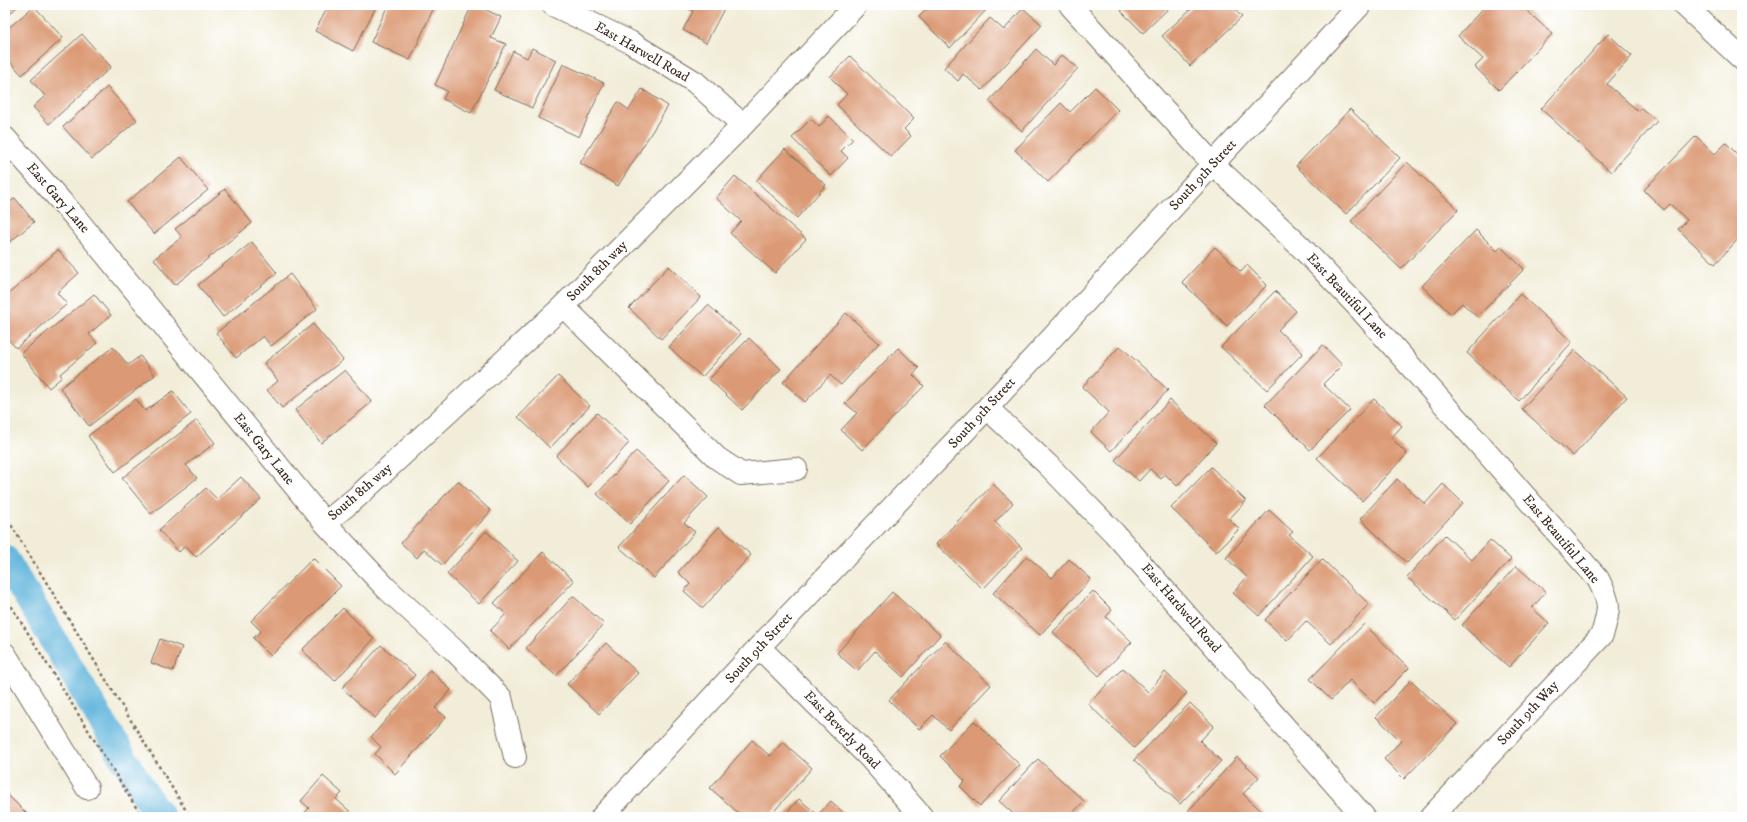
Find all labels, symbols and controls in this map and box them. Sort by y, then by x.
street label: East Harwell Road [592,18,692,86]
street label: South 9th Street [1165,135,1241,214]
street label: East Gary Lane [22,159,94,237]
street label: South 8th way [563,236,632,305]
street label: East Beautiful Lane [1303,249,1392,343]
street label: South 9th Street [944,373,1020,452]
street label: East Gary Lane [229,409,299,489]
street label: South 8th way [324,459,396,525]
street label: East Beautiful Lane [1518,491,1604,587]
street label: East Hardwell Road [1137,559,1225,657]
street label: South 9th Street [721,608,797,687]
street label: South 9th Way [1493,677,1563,749]
street label: East Beverly Road [800,687,884,773]

